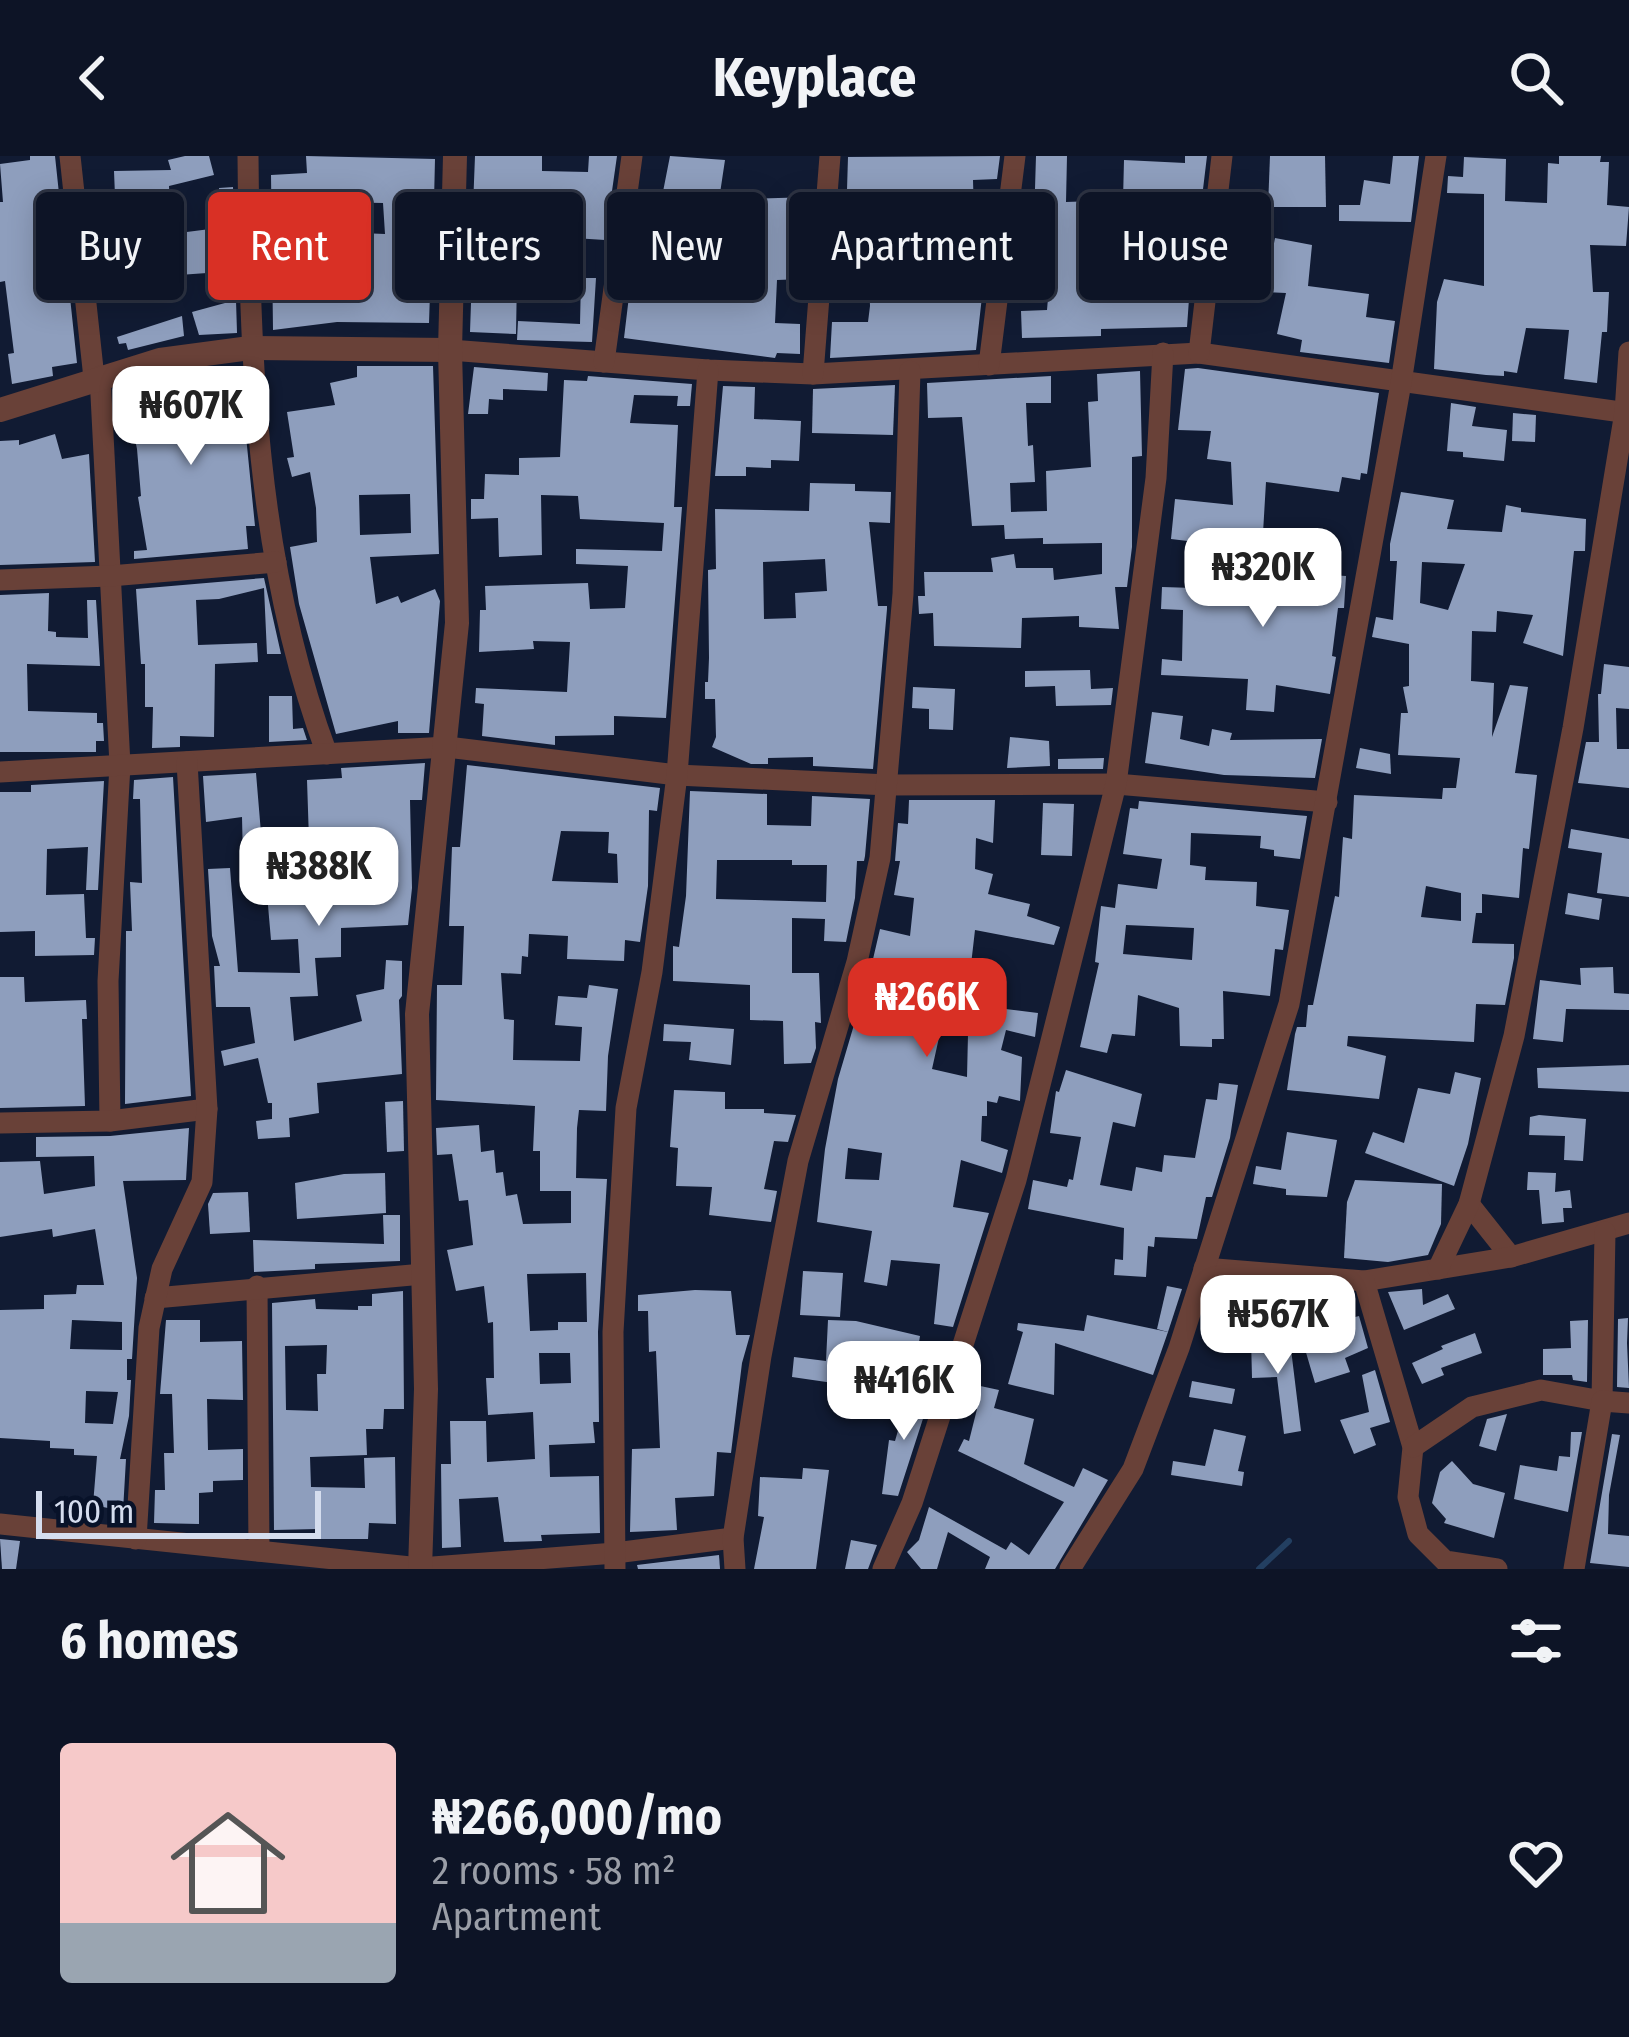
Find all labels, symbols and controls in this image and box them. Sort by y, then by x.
icon: back [60,45,126,111]
icon: search [1503,45,1569,111]
text: Keyplace [713,46,916,110]
chip: Buy [36,192,184,300]
chip: Rent [208,192,371,300]
chip: Filters [395,192,583,300]
chip: New [607,192,765,300]
chip: Apartment [789,192,1055,300]
chip: House [1079,192,1271,300]
pin: ₦607K [107,366,275,468]
text: ₦607K [139,382,243,428]
pin: ₦320K [1179,528,1347,630]
text: ₦320K [1211,544,1315,590]
pin: ₦388K [235,827,403,929]
text: ₦388K [266,843,372,889]
pin: ₦266K [843,958,1011,1060]
text: ₦266K [875,974,979,1020]
pin: ₦567K [1194,1275,1362,1377]
text: ₦567K [1227,1291,1329,1337]
pin: ₦416K [820,1341,988,1443]
text: ₦416K [854,1357,954,1403]
scale bar [36,1485,321,1538]
text: 100 m [54,1492,134,1532]
icon: filters [1503,1608,1569,1674]
text: 6 homes [60,1610,238,1672]
text: ₦266,000/mo [432,1786,722,1848]
icon: home [156,1791,300,1935]
icon: heart [1503,1830,1569,1896]
text: 2 rooms · 58 m² [432,1848,676,1894]
text: Apartment [432,1894,601,1940]

